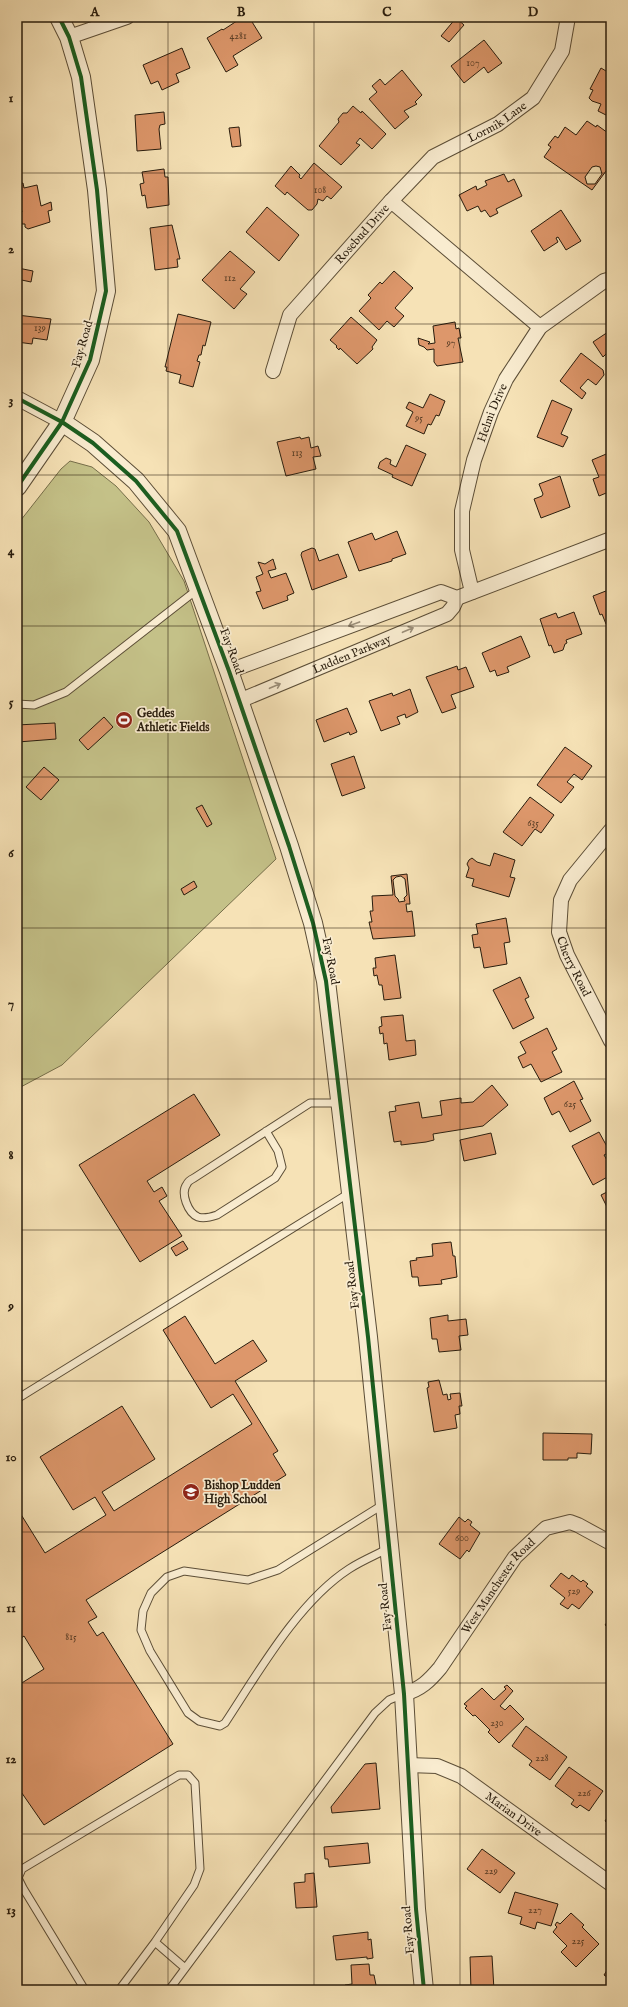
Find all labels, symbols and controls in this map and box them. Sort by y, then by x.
text: A [90,4,101,21]
text: B [237,4,246,21]
text: C [382,4,392,21]
text: D [528,4,539,21]
house number: 4281 [229,30,247,43]
house number: 107 [466,57,480,70]
text: 1 [9,90,14,107]
street label: Lormik Lane [465,98,530,146]
house number: 108 [314,184,326,197]
street label: Rosebud Drive [332,201,393,267]
text: 2 [8,241,14,258]
house number: 112 [224,272,236,285]
street label: Fay Road [69,318,96,369]
house number: 139 [34,322,46,335]
house number: 97 [445,337,456,350]
street label: Helmi Drive [474,381,511,444]
text: 3 [9,392,14,409]
house number: 95 [414,412,423,425]
house number: 113 [291,447,303,460]
text: 4 [8,543,15,560]
one-way arrow [349,621,361,629]
street label: Fay Road [216,626,247,677]
one-way arrow [401,626,413,634]
street label: Ludden Parkway [310,631,393,677]
one-way arrow [268,682,280,689]
text: 5 [9,694,14,711]
place label: Geddes Athletic Fields [136,706,210,735]
sports icon: Geddes Athletic Fields [114,710,134,730]
house number: 635 [527,817,539,830]
text: 6 [8,845,14,862]
street label: Cherry Road [553,934,594,1000]
street label: Fay Road [319,936,343,987]
text: 7 [8,996,14,1013]
house number: 625 [564,1098,577,1111]
text: 8 [8,1147,14,1164]
street label: Fay Road [342,1260,363,1310]
text: 9 [7,1298,14,1315]
text: 10 [5,1449,17,1466]
place label: Bishop Ludden High School [204,1478,281,1508]
school or university icon: Bishop Ludden High School [181,1482,201,1502]
house number: 600 [455,1532,469,1545]
street label: West Manchester Road [458,1535,539,1637]
street label: Fay Road [375,1582,395,1632]
house number: 529 [568,1585,580,1598]
text: 11 [6,1600,16,1617]
house number: 815 [65,1631,77,1644]
house number: 230 [490,1717,504,1730]
text: 12 [6,1751,16,1768]
house number: 228 [535,1752,549,1765]
house number: 226 [577,1787,592,1800]
street label: Marian Drive [482,1789,545,1840]
house number: 229 [484,1865,498,1878]
text: 13 [6,1902,16,1919]
house number: 227 [528,1904,542,1917]
street label: Fay Road [399,1905,418,1955]
house number: 225 [572,1935,585,1948]

